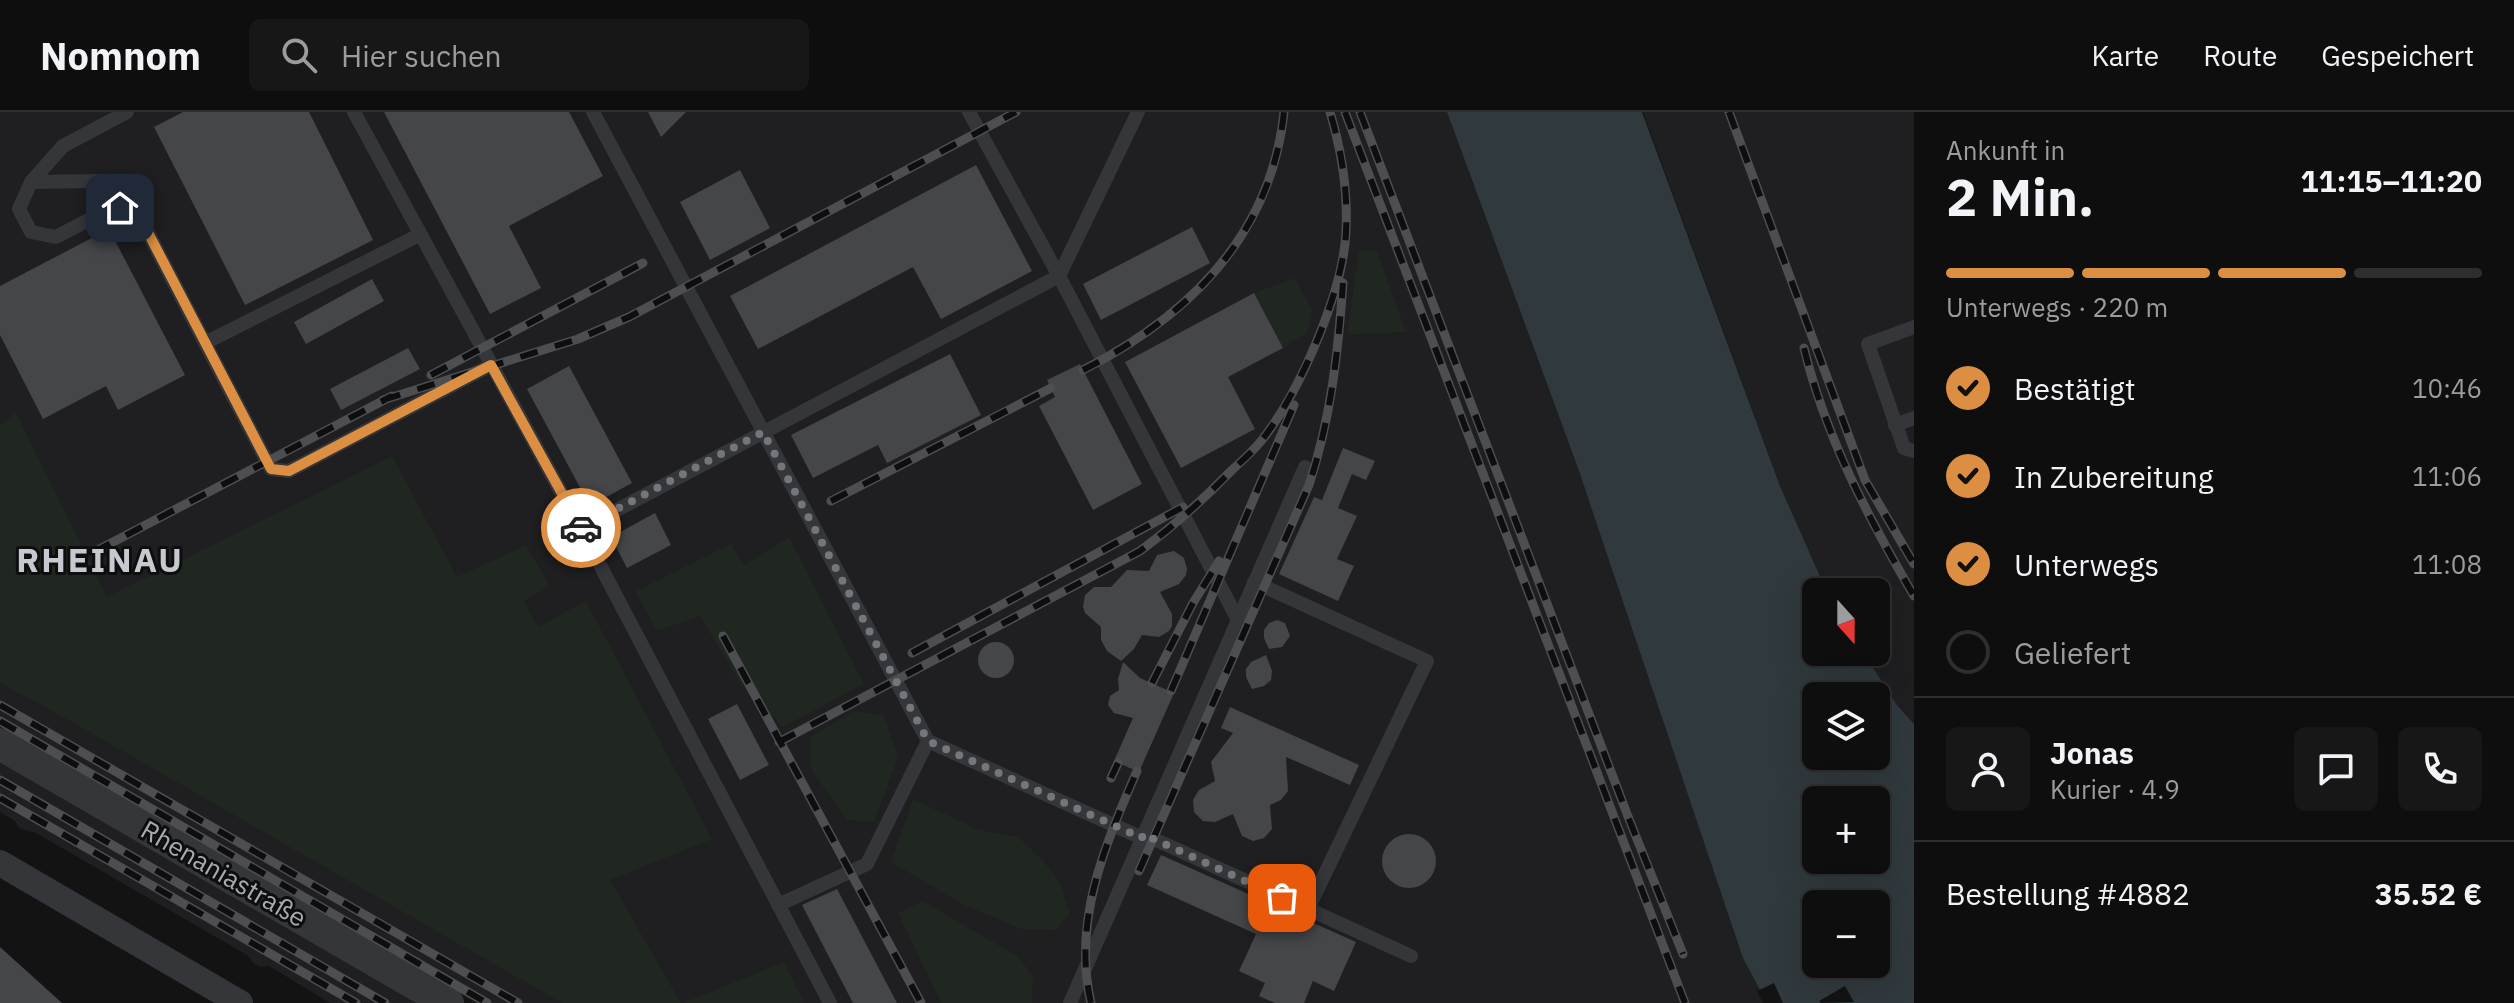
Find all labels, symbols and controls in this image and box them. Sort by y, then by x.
search box [249,19,809,91]
text: Nomnom [40,31,201,80]
icon: search [277,33,321,77]
text: Hier suchen [341,36,502,75]
text: Karte [2091,37,2159,74]
text: Route [2203,37,2277,74]
text: Gespeichert [2321,37,2474,74]
text: Ankunft in [1946,133,2065,167]
text: 11:15–11:20 [2301,161,2482,200]
text: 2 Min. [1946,163,2094,230]
pin [86,174,154,242]
icon: home [98,186,142,230]
text: Unterwegs · 220 m [1946,290,2168,324]
icon: check [1946,366,1990,410]
text: Bestätigt [2014,369,2135,408]
text: 10:46 [2412,371,2482,405]
icon: check [1946,454,1990,498]
text: In Zubereitung [2014,457,2214,496]
text: 11:06 [2412,459,2482,493]
courier [541,488,621,568]
icon: car [559,506,603,550]
district label: RHEINAU [16,537,184,581]
icon: check [1946,542,1990,586]
text: Unterwegs [2014,545,2159,584]
text: 11:08 [2412,547,2482,581]
north arrow [1802,578,1890,666]
map controls [1802,578,1890,978]
text: Geliefert [2014,633,2131,672]
button: layers [1802,682,1890,770]
button: person [1946,727,2030,811]
button: chat [2294,727,2378,811]
button: phone [2398,727,2482,811]
text: Jonas [2050,733,2134,772]
text: Kurier · 4.9 [2050,772,2180,806]
button: + [1802,786,1890,874]
street label: Rhenaniastraße [135,812,313,934]
pin [1248,864,1316,932]
text: Bestellung #4882 [1946,874,2190,913]
text: 35.52 € [2375,874,2482,913]
icon: bag [1260,876,1304,920]
button: − [1802,890,1890,978]

